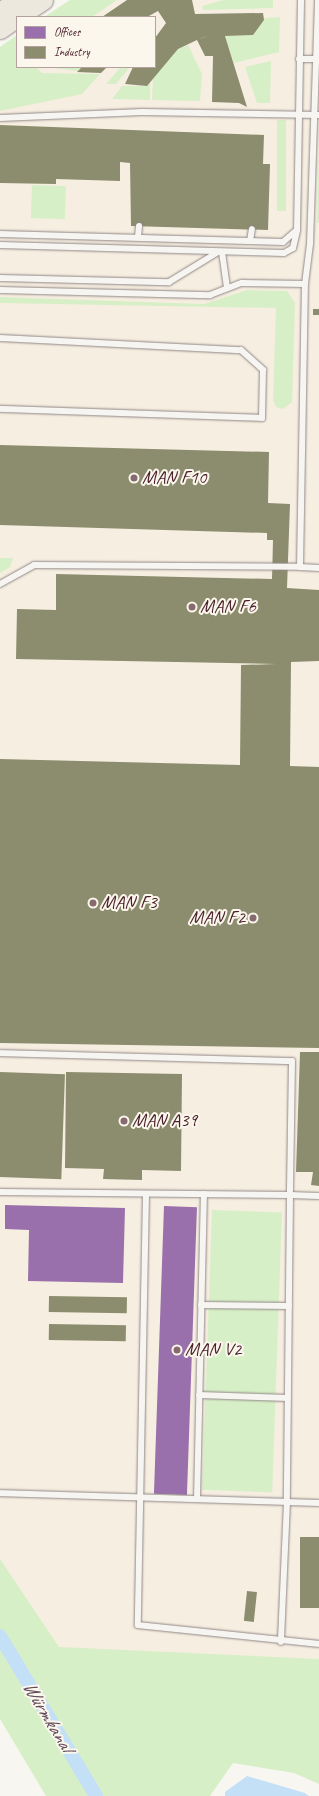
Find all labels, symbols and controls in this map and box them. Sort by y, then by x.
legend [16,16,156,68]
text: Offices [54,24,80,40]
text: Industry [54,44,90,60]
place label: MAN F10 [142,467,206,489]
marker: MAN F10 [129,473,139,483]
place label: MAN F6 [200,596,256,618]
marker: MAN F6 [187,602,197,612]
place label: MAN F3 [101,892,157,914]
marker: MAN F3 [88,898,98,908]
place label: MAN F2 [189,907,245,929]
marker: MAN F2 [248,913,258,923]
place label: MAN A39 [132,1110,197,1132]
marker: MAN A39 [119,1116,129,1126]
place label: MAN V2 [185,1339,241,1361]
marker: MAN V2 [172,1345,182,1355]
water label: Würmkanal [18,1677,78,1755]

